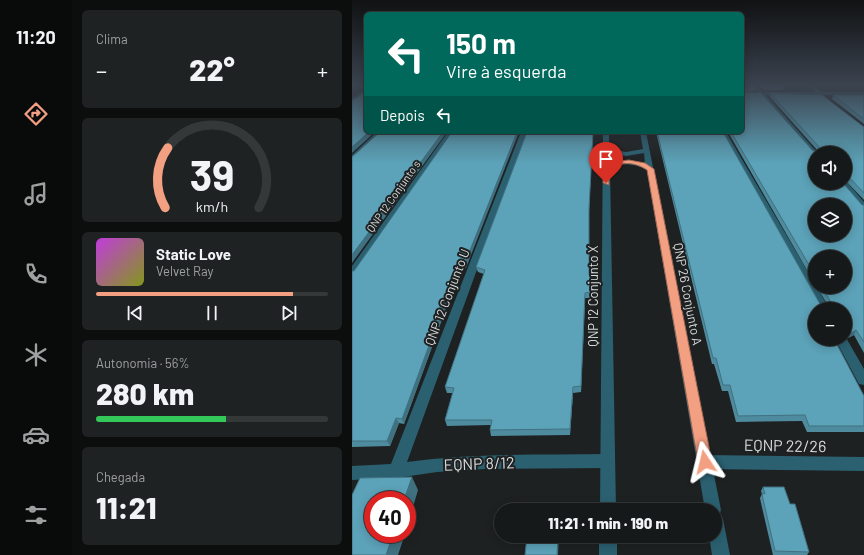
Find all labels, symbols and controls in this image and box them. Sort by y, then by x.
text: 11:20 [16,26,56,48]
text: 150 m [446,26,516,60]
icon: left [380,28,432,80]
text: Clima [96,31,128,47]
text: 22° [189,51,235,87]
text: − [96,57,107,83]
text: + [317,57,328,83]
text: Vire à esquerda [446,60,566,82]
icon: directions [22,100,50,128]
icon: left [433,104,455,126]
text: Depois [380,106,425,124]
pin [589,142,623,183]
map controls [808,146,852,346]
button: sound [808,146,852,190]
icon: arrive [595,148,617,170]
text: 39 [190,149,234,199]
street label: QNP 12 Conjunto s [363,158,423,234]
icon: music [22,180,50,208]
text: km/h [196,197,228,214]
button: layers [808,198,852,242]
street label: QNP 26 Conjunto A [670,241,706,347]
text: Static Love [156,245,231,263]
street label: QNP 12 Conjunto X [585,245,601,347]
street label: QNP 12 Conjunto U [421,246,473,348]
button: + [808,250,852,294]
icon: phone [22,260,50,288]
text: Velvet Ray [156,263,214,279]
icon: previous [124,302,146,324]
icon: pause [201,302,223,324]
icon: next [278,302,300,324]
button: − [808,302,852,346]
icon: climate [22,341,50,369]
text: Autonomia · 56% [96,355,190,371]
text: 280 km [96,375,194,411]
icon: car [22,421,50,449]
street label: EQNP 22/26 [744,435,826,455]
position arrow [684,441,726,483]
street label: EQNP 8/12 [443,452,515,474]
text: Chegada [96,469,145,485]
text: 11:21 [96,489,156,525]
speed limit sign: 40 [364,491,416,543]
icon: filters [22,501,50,529]
text: 11:21 · 1 min · 190 m [548,514,668,532]

